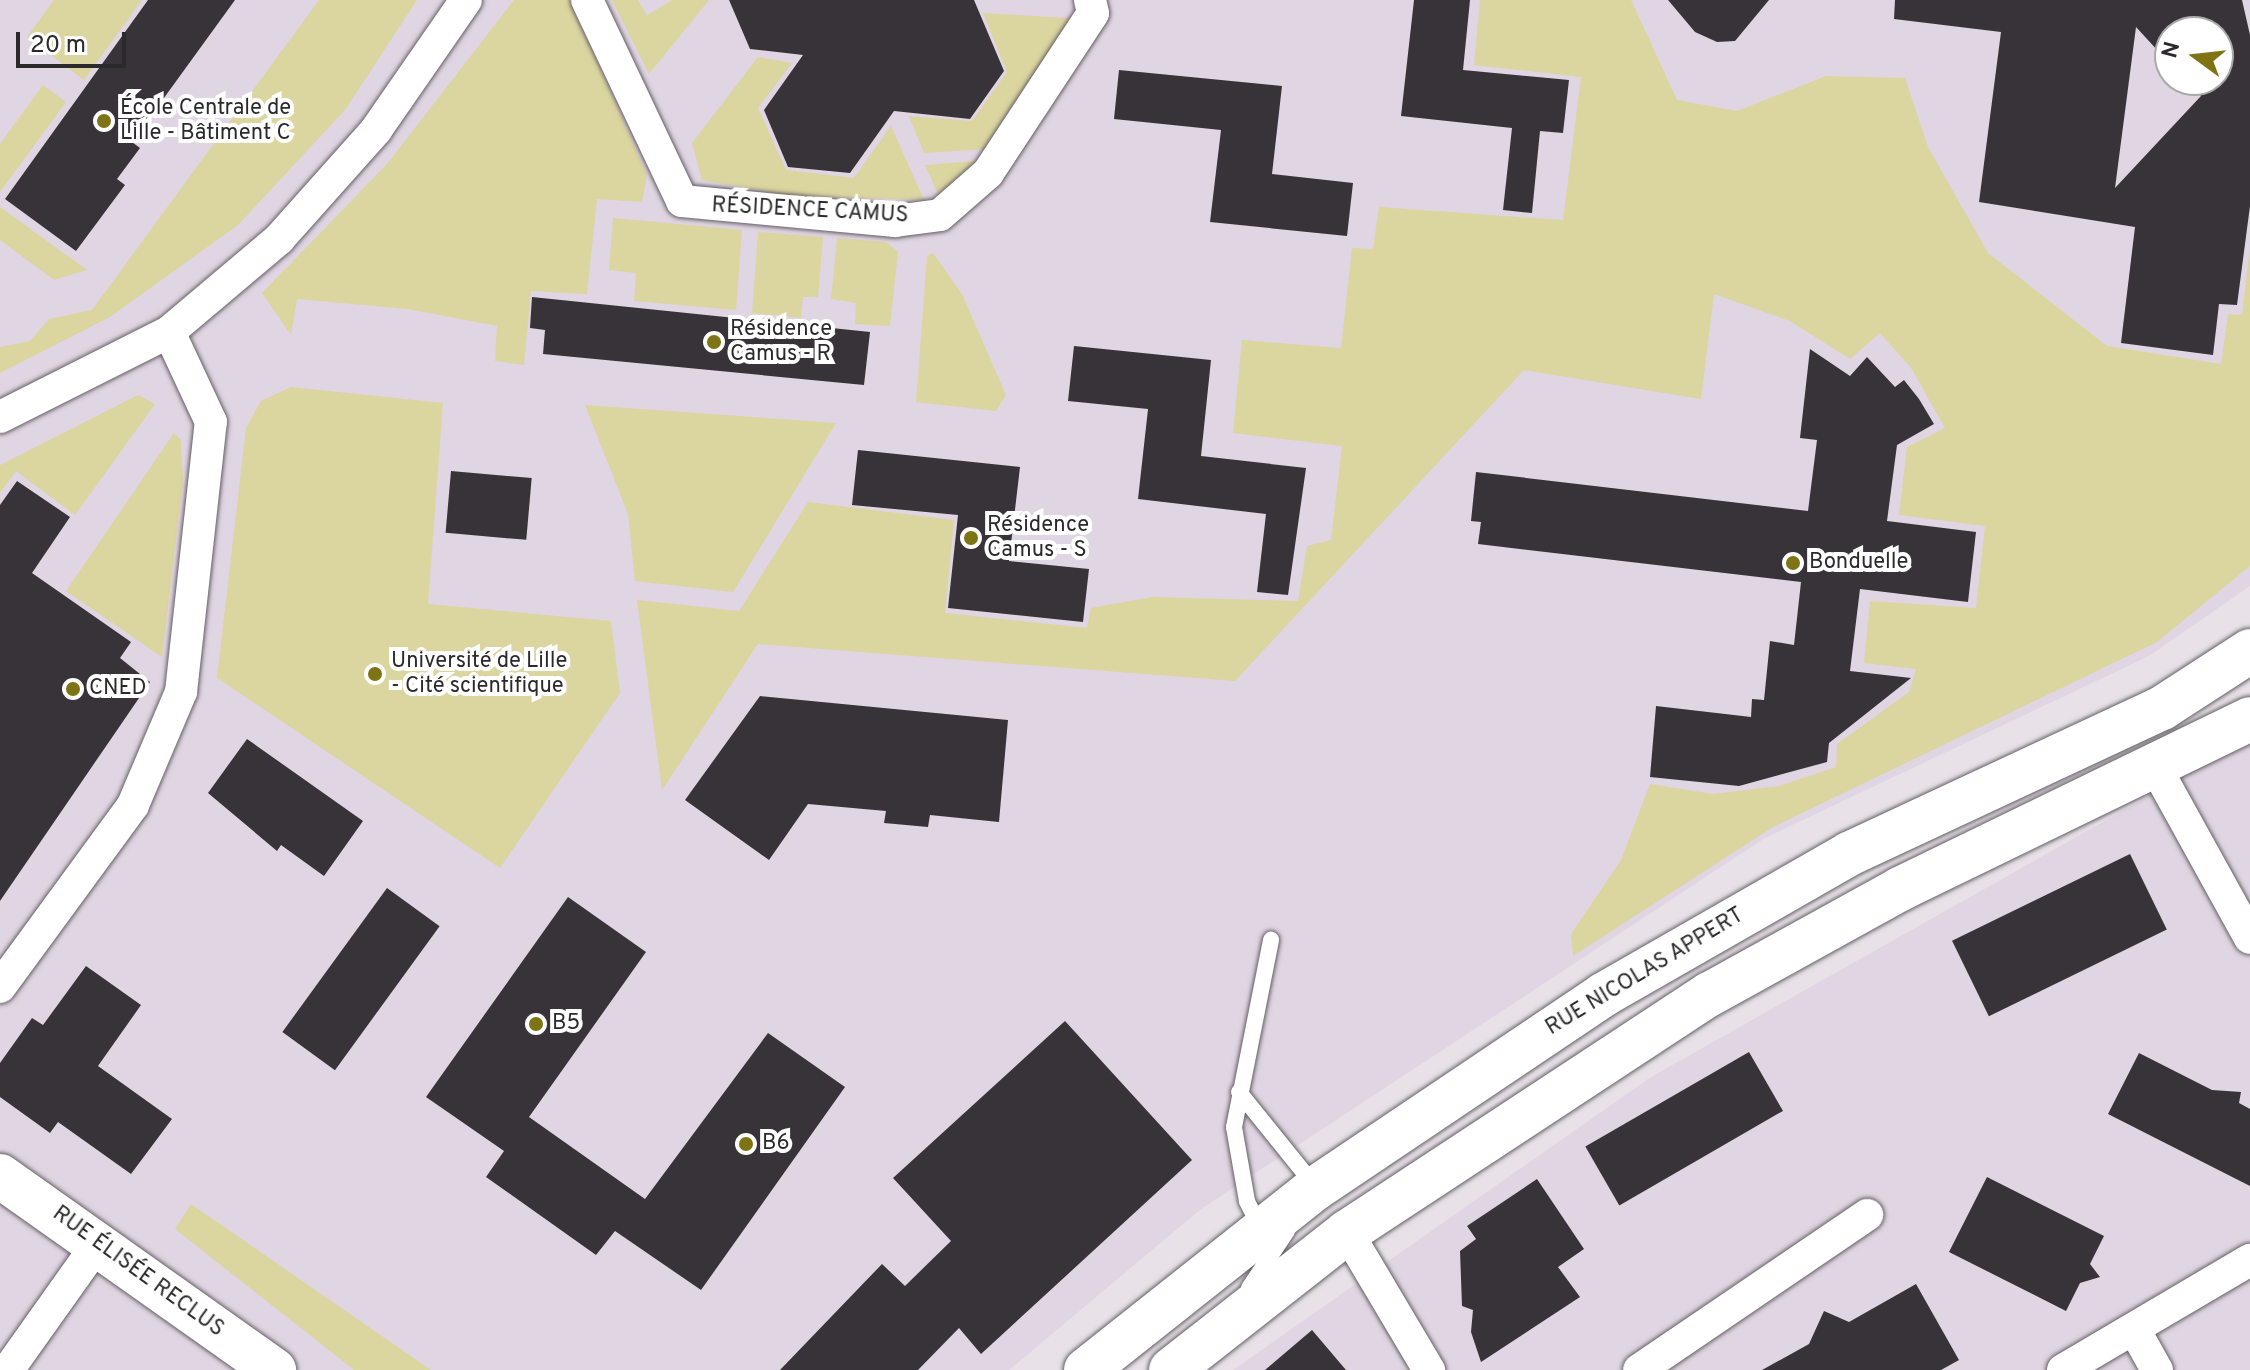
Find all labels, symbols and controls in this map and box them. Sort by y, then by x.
scale bar [20,16,130,66]
north arrow [2154,16,2234,96]
text: 20 m [30,31,86,61]
text: N [2157,39,2187,61]
place label: École Centrale de Lille - Bâtiment C [120,95,291,146]
marker: École Centrale de Lille - Bâtiment C [95,112,113,130]
street label: RÉSIDENCE CAMUS [711,193,909,229]
place label: Résidence Camus - R [730,316,832,368]
marker: Résidence Camus - R [705,333,723,351]
place label: Résidence Camus - S [987,512,1089,564]
marker: Résidence Camus - S [962,529,980,547]
place label: Bonduelle [1809,550,1908,576]
marker: Bonduelle [1784,554,1802,572]
place label: Université de Lille ‐ Cité scientifique [391,648,567,700]
marker: Université de Lille ‐ Cité scientifique [366,665,384,683]
place label: CNED [89,676,147,702]
marker: CNED [64,680,82,698]
street label: RUE NICOLAS APPERT [1541,902,1749,1042]
place label: B5 [552,1011,580,1037]
marker: B5 [527,1015,545,1033]
place label: B6 [762,1131,790,1157]
marker: B6 [737,1135,755,1153]
street label: RUE ÉLISÉE RECLUS [47,1201,229,1343]

